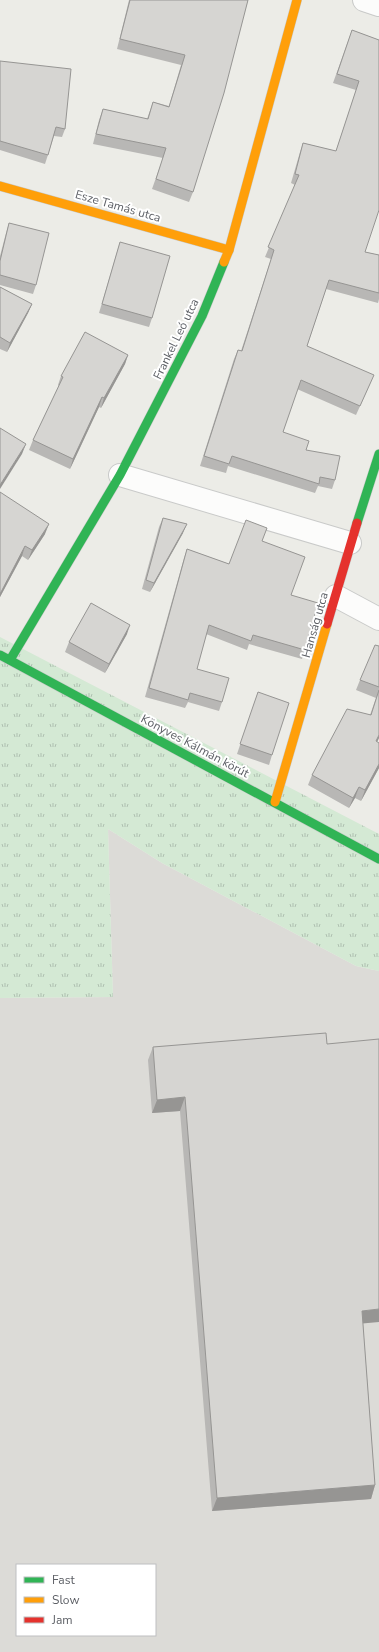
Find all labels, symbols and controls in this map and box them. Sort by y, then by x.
street label: Esze Tamás utca [73,186,163,226]
street label: Frankel Leó utca [150,296,202,382]
street label: Hanság utca [298,590,332,660]
street label: Könyves Kálmán körút [138,711,253,782]
legend [16,1564,156,1636]
text: Fast [52,1572,75,1588]
text: Slow [52,1592,80,1608]
text: Jam [51,1612,73,1628]

